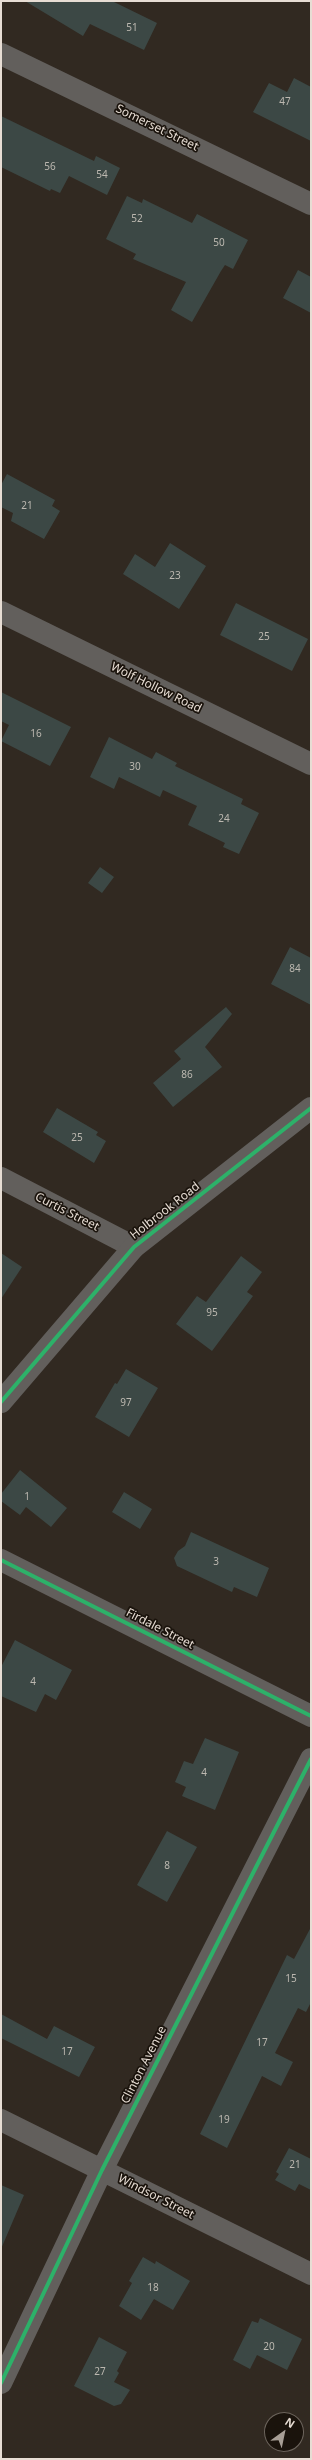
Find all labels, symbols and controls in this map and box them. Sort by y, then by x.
house number: 51 [126,22,138,34]
house number: 47 [279,96,291,108]
street label: Somerset Street [113,102,201,154]
house number: 56 [44,161,56,173]
house number: 54 [96,169,108,181]
house number: 52 [131,213,143,225]
house number: 50 [213,237,225,249]
house number: 21 [21,500,33,512]
house number: 23 [169,570,181,582]
house number: 25 [258,631,270,643]
street label: Wolf Hollow Road [108,660,204,716]
house number: 16 [30,728,42,740]
house number: 30 [129,761,141,773]
house number: 24 [218,813,230,825]
house number: 84 [289,963,301,975]
house number: 86 [181,1069,193,1081]
house number: 25 [71,1132,83,1144]
street label: Holbrook Road [127,1179,203,1243]
street label: Curtis Street [33,1190,101,1234]
house number: 95 [206,1307,218,1319]
house number: 97 [120,1397,132,1409]
house number: 1 [24,1491,30,1503]
house number: 3 [213,1556,219,1568]
street label: Firdale Street [123,1606,197,1652]
house number: 4 [30,1676,36,1688]
house number: 4 [201,1767,207,1779]
house number: 8 [164,1860,170,1872]
house number: 15 [285,1973,297,1985]
street label: Clinton Avenue [118,2024,170,2106]
house number: 17 [256,2037,268,2049]
house number: 17 [61,2046,73,2058]
house number: 19 [218,2114,230,2126]
house number: 21 [289,2159,301,2171]
street label: Windsor Street [115,2172,197,2222]
house number: 18 [147,2282,159,2294]
house number: 20 [263,2341,275,2353]
house number: 27 [94,2366,106,2378]
north arrow [264,2412,304,2452]
text: N [282,2414,298,2431]

